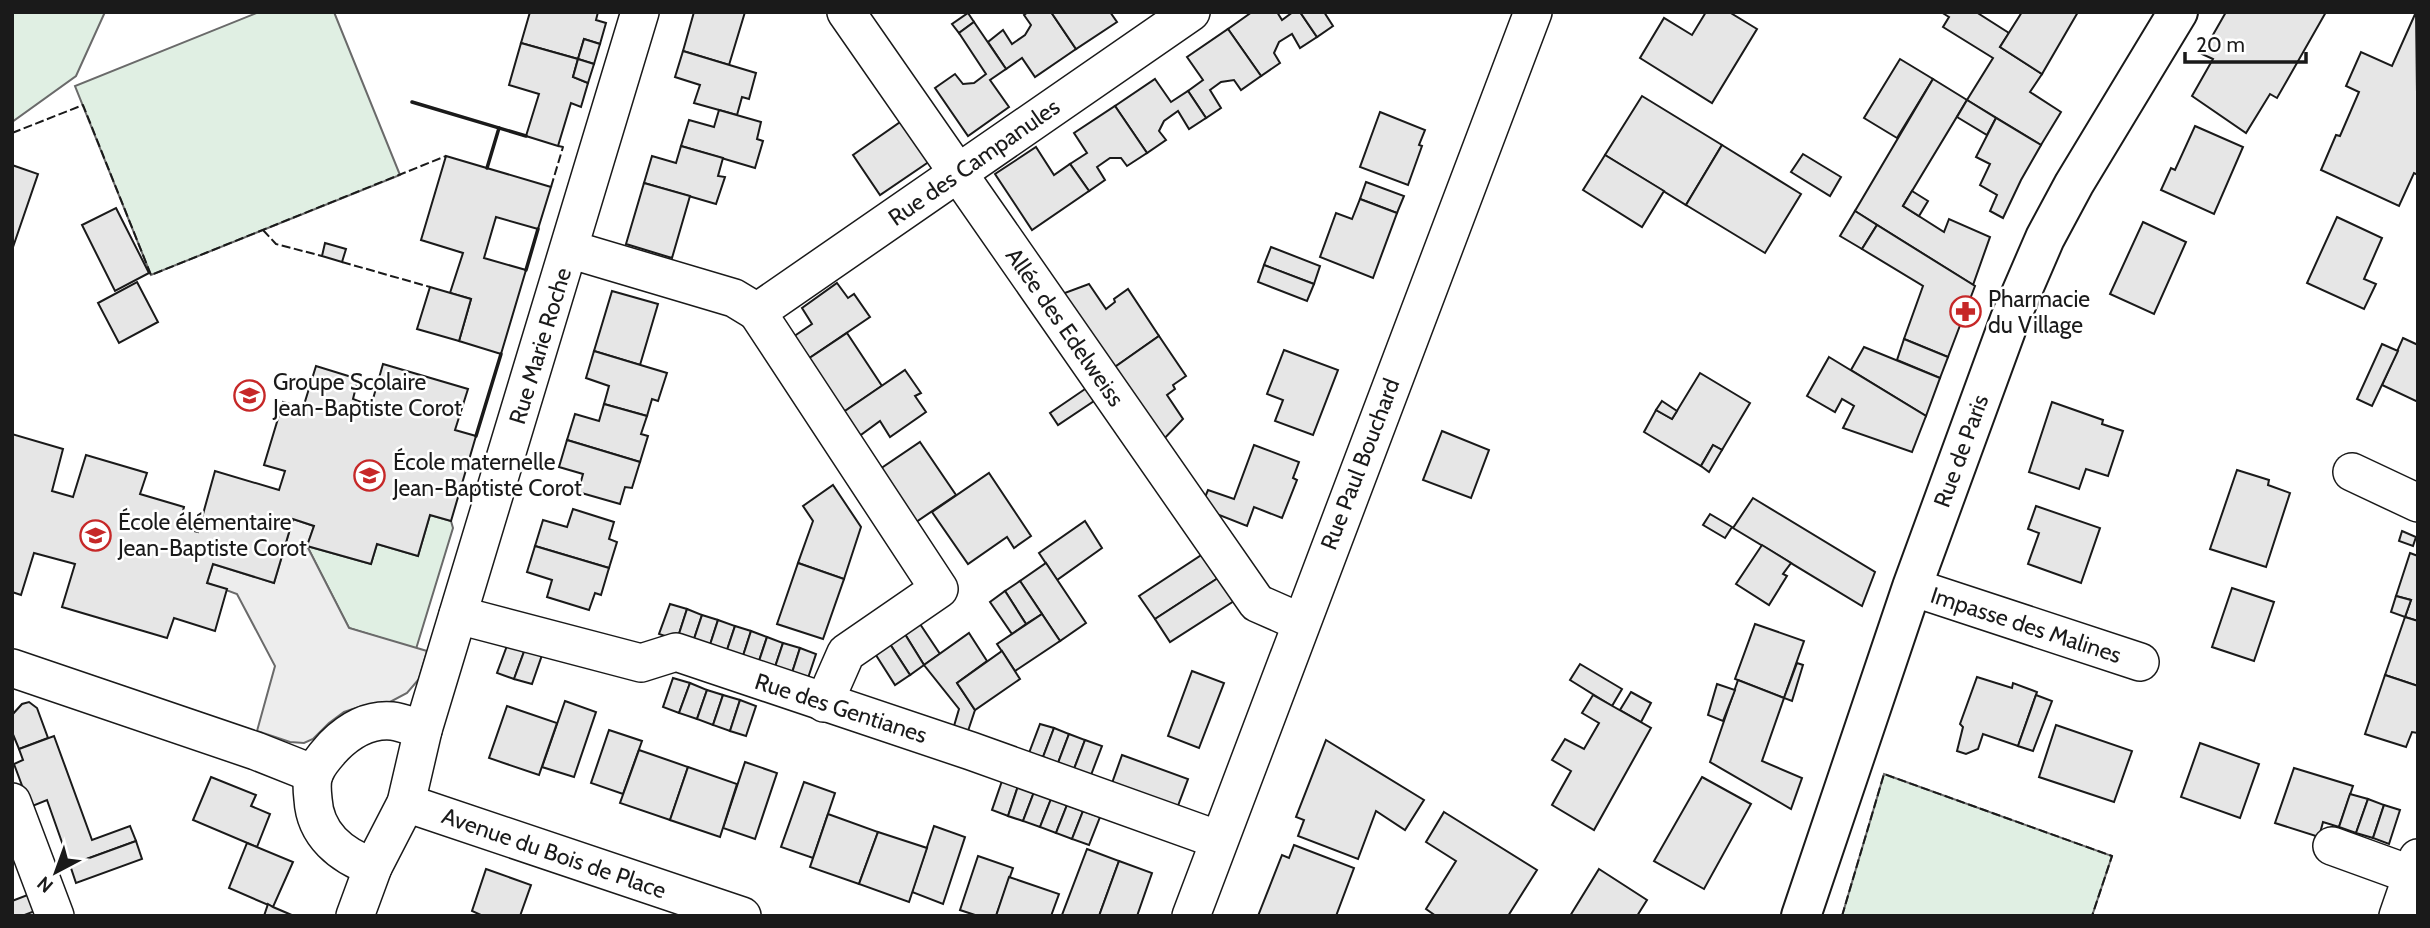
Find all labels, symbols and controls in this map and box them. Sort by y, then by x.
scale bar [2185,21,2306,65]
text: 20 m [2196,32,2245,57]
street label: Rue des Campanules [883,92,1065,232]
street label: Allée des Edelweiss [1000,242,1130,412]
street label: Rue Marie Roche [503,264,577,428]
place label: Pharmacie du Village [1988,285,2090,339]
pharmacy icon: Pharmacie du Village [1948,295,1982,329]
place label: Groupe Scolaire Jean-Baptiste Corot [272,368,462,422]
street label: Rue Paul Bouchard [1314,374,1406,554]
school or university icon: Groupe Scolaire Jean-Baptiste Corot [233,378,267,412]
street label: Rue de Paris [1928,391,1994,511]
place label: École maternelle Jean-Baptiste Corot [392,447,582,502]
school or university icon: École maternelle Jean-Baptiste Corot [353,458,387,492]
place label: École élémentaire Jean-Baptiste Corot [117,507,307,562]
school or university icon: École élémentaire Jean-Baptiste Corot [78,518,112,552]
street label: Impasse des Malines [1927,581,2125,669]
street label: Rue des Gentianes [751,667,931,749]
street label: Avenue du Bois de Place [438,801,670,905]
north arrow [21,837,91,907]
text: N [33,871,58,898]

